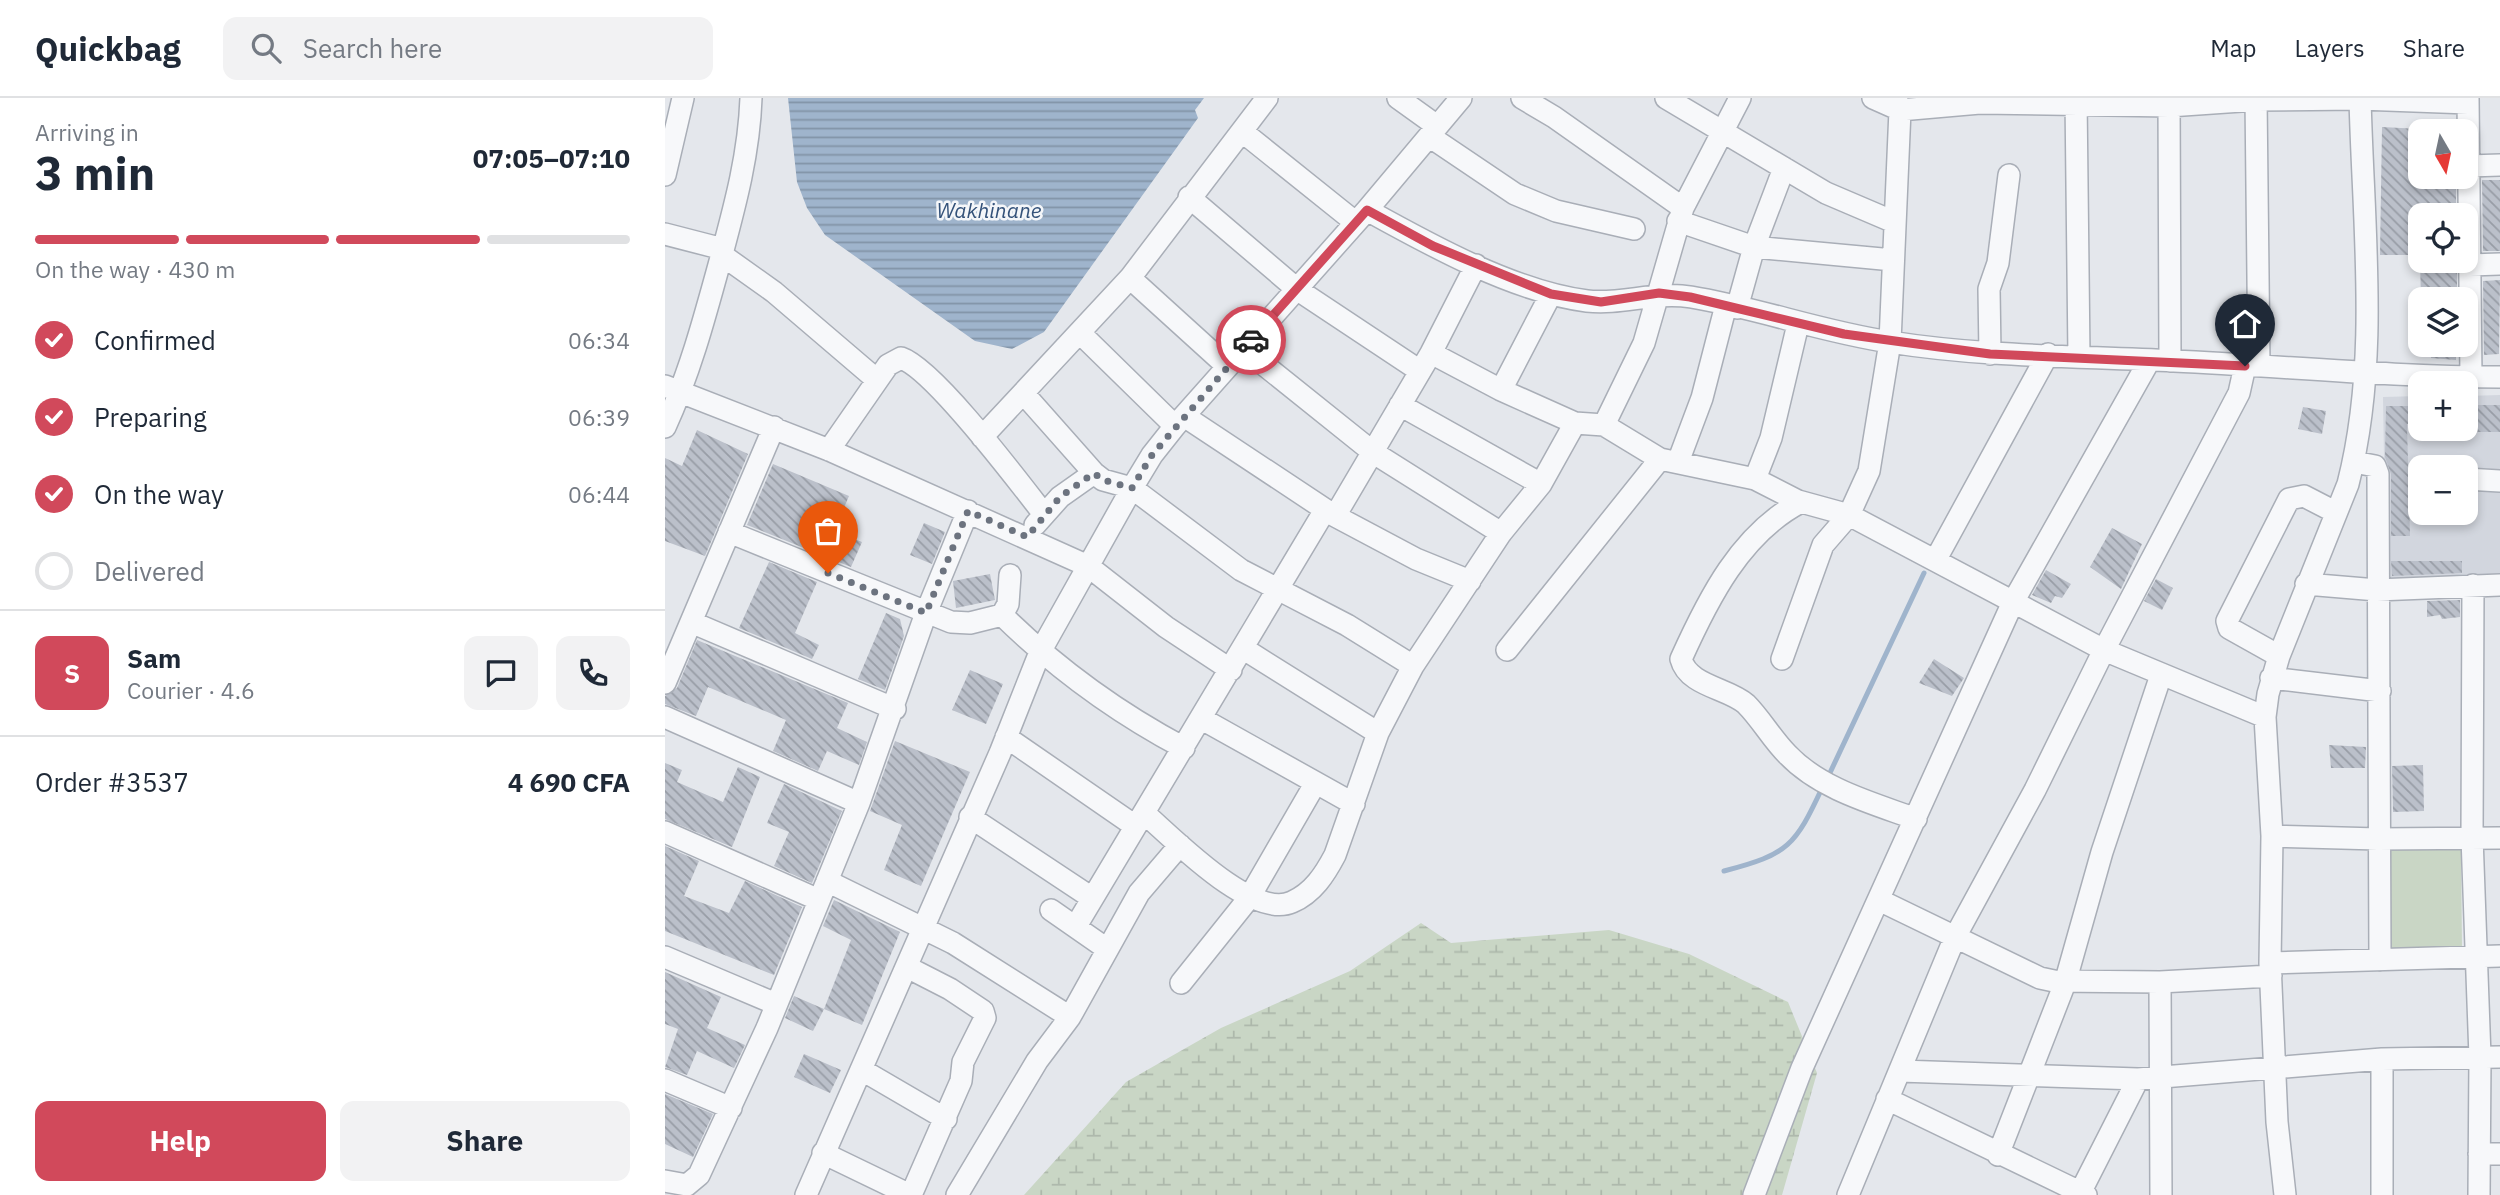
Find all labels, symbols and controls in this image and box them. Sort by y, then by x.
search box [223,17,713,80]
text: Quickbag [35,27,181,70]
icon: search [247,29,285,67]
text: Search here [303,31,442,65]
text: Map [2210,32,2257,64]
text: Layers [2295,32,2365,64]
text: Share [2403,32,2465,64]
text: Arriving in [35,117,139,147]
north arrow [2408,119,2478,189]
map controls [2408,119,2478,525]
text: 07:05–07:10 [473,141,630,175]
text: 3 min [35,143,155,203]
water label: Wakhinane [936,196,1042,224]
button: locate [2408,203,2478,273]
text: On the way · 430 m [35,254,235,284]
button: layers [2408,287,2478,357]
pin [2215,294,2275,366]
courier [1216,305,1286,375]
icon: home [2226,305,2264,343]
icon: check [35,321,73,359]
icon: car [1232,321,1270,359]
text: Confirmed [94,323,216,357]
text: 06:34 [568,325,630,355]
button: + [2408,371,2478,441]
icon: check [35,398,73,436]
text: Preparing [94,400,207,434]
text: 06:39 [568,402,630,432]
button: − [2408,455,2478,525]
icon: check [35,475,73,513]
text: On the way [94,477,224,511]
text: 06:44 [568,479,630,509]
pin [798,501,858,573]
icon: bag [809,512,847,550]
text: Delivered [94,554,205,588]
button: chat [464,636,538,710]
button: phone [556,636,630,710]
text: Sam [127,641,181,675]
text: S [64,656,80,690]
text: Courier · 4.6 [127,675,255,705]
text: Order #3537 [35,765,189,799]
text: 4 690 CFA [508,765,630,799]
button: Help [35,1101,326,1181]
button: Share [340,1101,630,1181]

